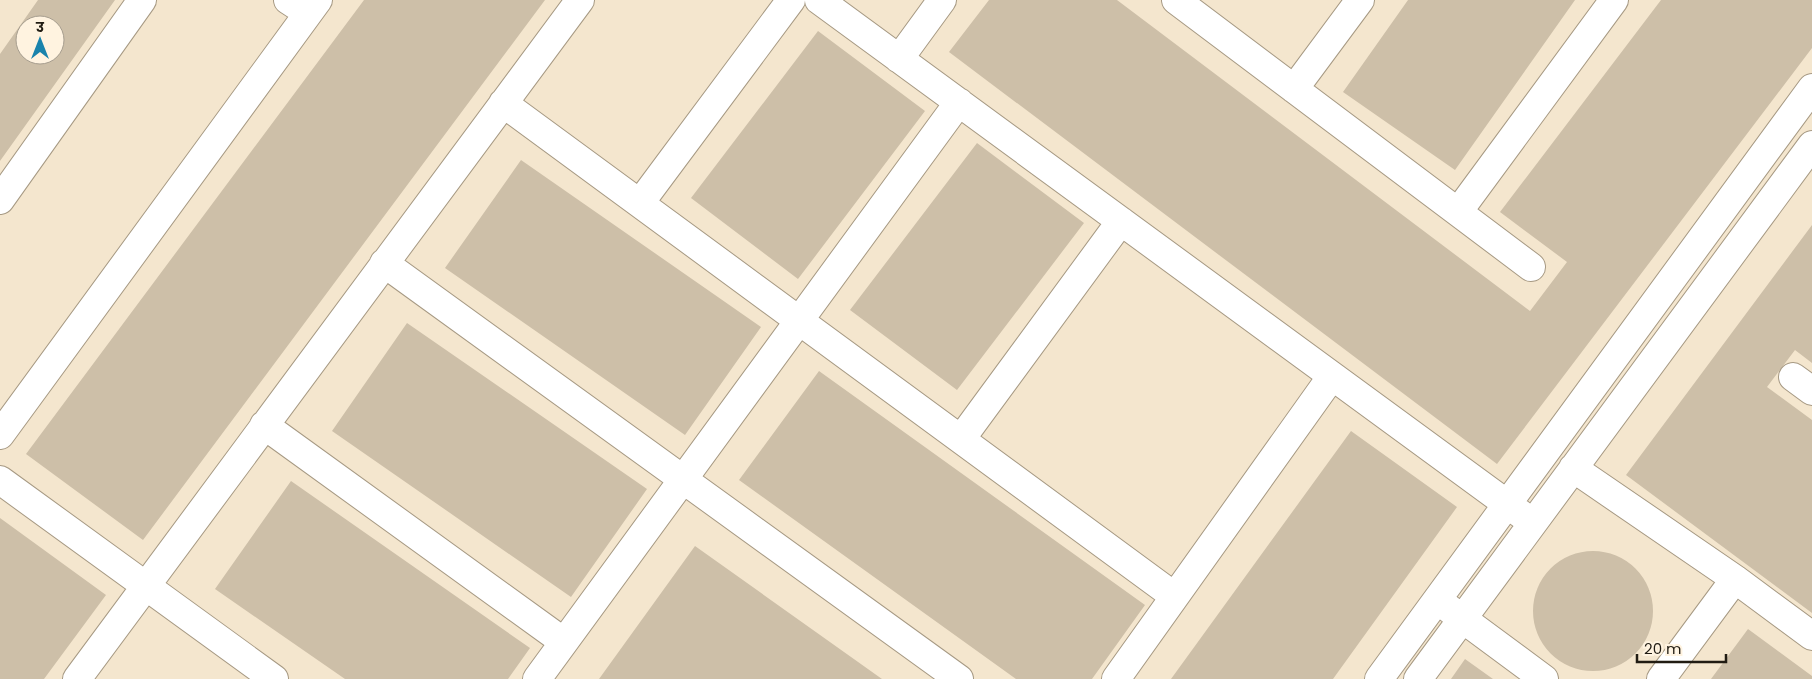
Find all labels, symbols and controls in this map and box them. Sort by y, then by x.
north arrow [15,15,65,65]
text: उ [35,17,45,37]
scale bar [1637,632,1726,664]
text: 20 m [1644,638,1682,659]

